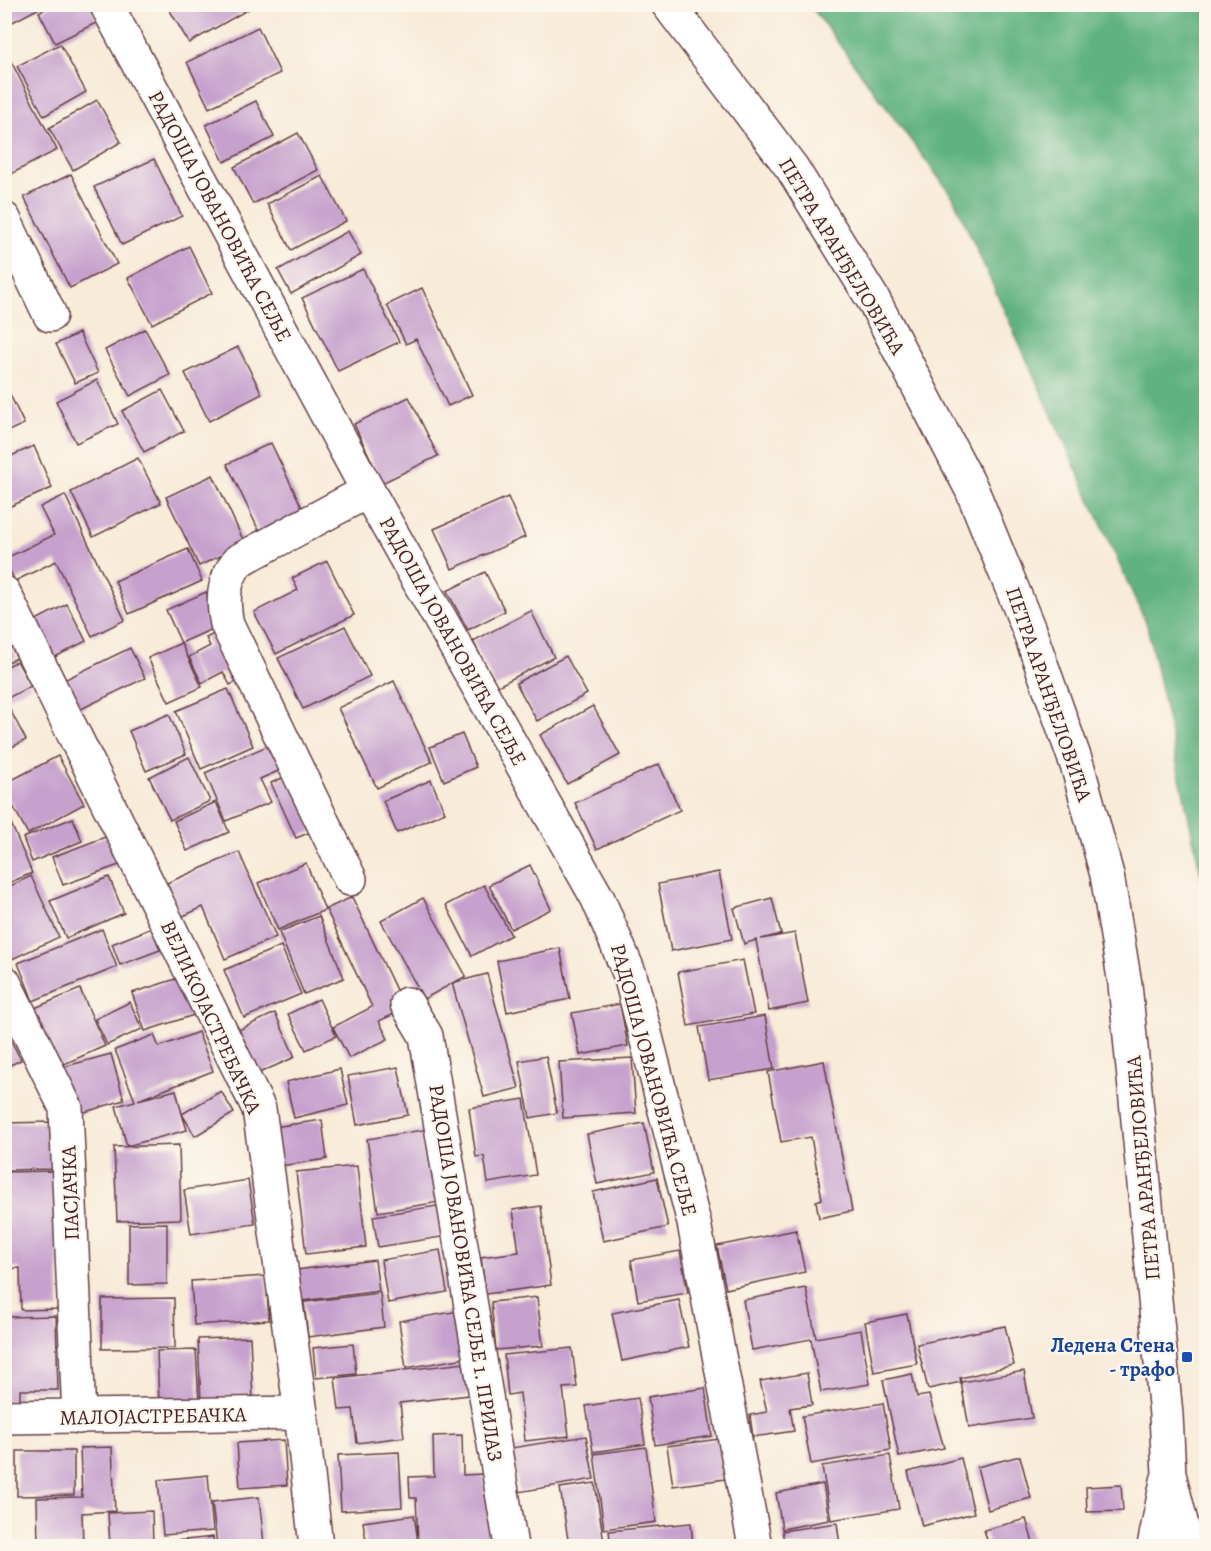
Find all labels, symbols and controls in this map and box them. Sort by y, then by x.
street label: РАДОША ЈОВАНОВИЋА СЕЉЕ [142,85,298,347]
street label: ПЕТРА АРАНЂЕЛОВИЋА [772,152,912,360]
street label: РАДОША ЈОВАНОВИЋА СЕЉЕ [373,511,533,771]
street label: ПЕТРА АРАНЂЕЛОВИЋА [999,583,1099,806]
street label: ВЕЛИКОЈАСТРЕБАЧКА [154,916,268,1119]
street label: РАДОША ЈОВАНОВИЋА СЕЉЕ [604,941,704,1219]
street label: ПЕТРА АРАНЂЕЛОВИЋА [1119,1054,1167,1282]
street label: РАДОША ЈОВАНОВИЋА СЕЉЕ 1. ПРИЛАЗ [422,1082,510,1464]
street label: ПАСЈАЧКА [54,1144,86,1241]
place label: Ледена Стена - трафо [1050,1331,1175,1383]
marker: Ледена Стена - трафо [1180,1350,1194,1364]
street label: МАЛОЈАСТРЕБАЧКА [59,1400,248,1432]

